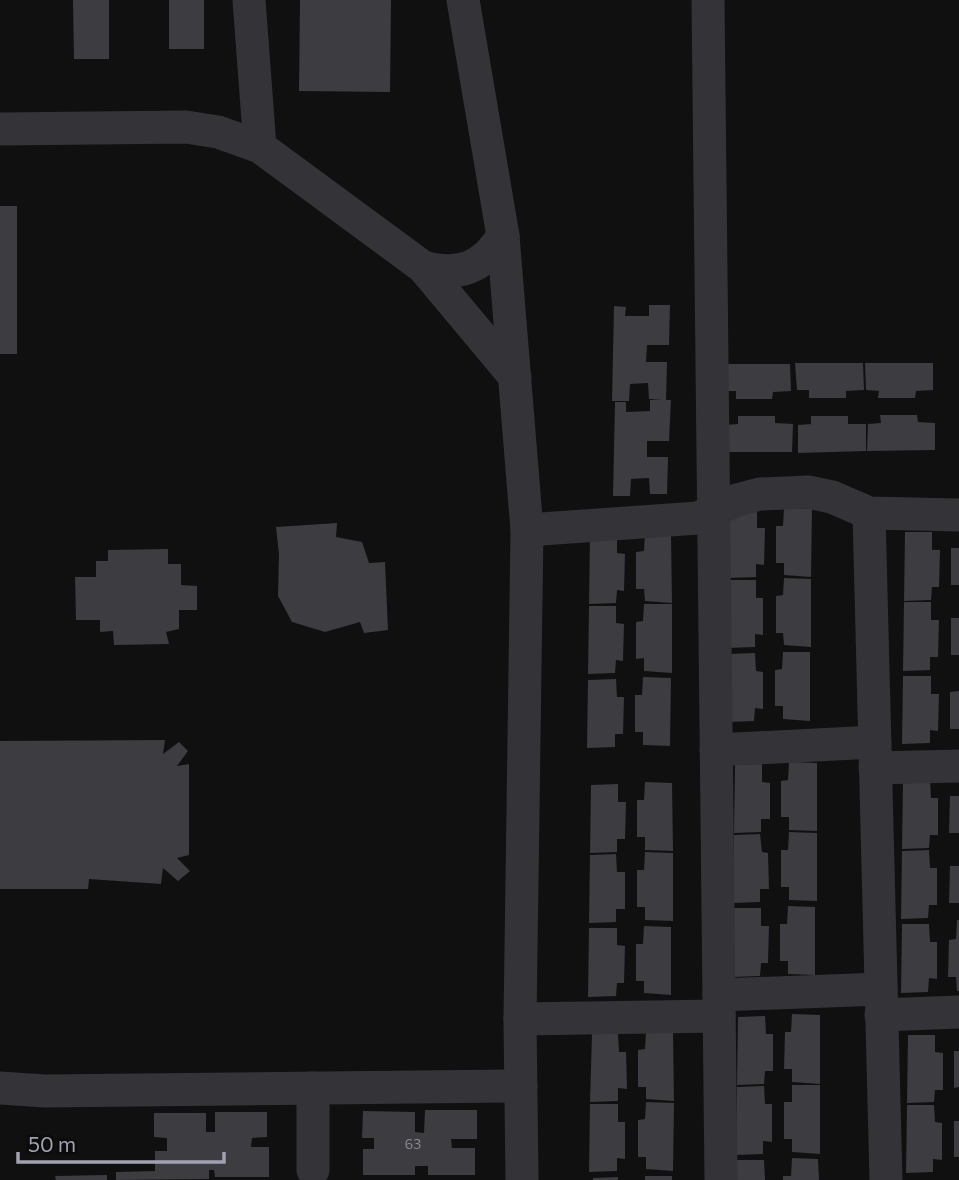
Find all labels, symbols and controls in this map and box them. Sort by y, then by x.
scale bar [18,1120,224,1164]
text: 50 m [28,1131,76,1156]
house number: 63 [405,1135,421,1152]

